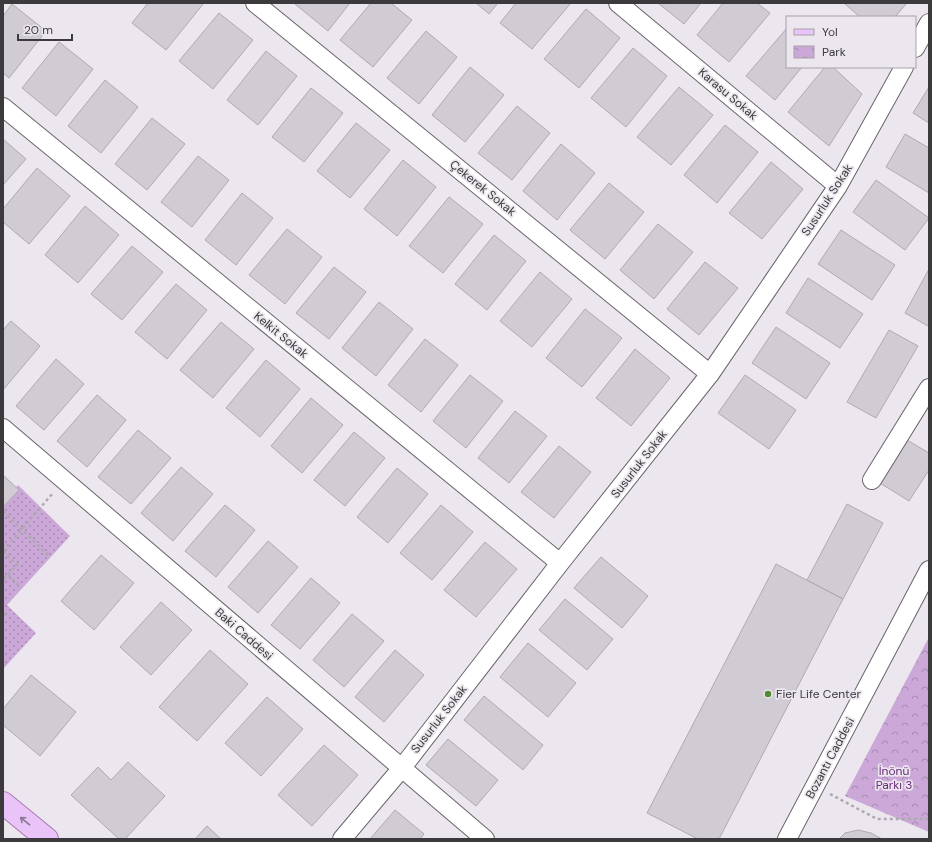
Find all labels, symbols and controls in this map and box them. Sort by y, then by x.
scale bar [18,16,72,42]
legend [786,16,916,68]
text: 20 m [24,22,53,38]
text: Yol [822,24,838,40]
text: Park [822,44,846,60]
street label: Karasu Sokak [695,64,761,124]
street label: Çekerek Sokak [447,156,519,220]
street label: Susurluk Sokak [798,161,856,239]
street label: Kelkit Sokak [250,308,312,362]
street label: Susurluk Sokak [607,427,671,501]
street label: Baki Caddesi [212,604,276,664]
street label: Susurluk Sokak [407,682,471,756]
place label: Fier Life Center [776,686,861,702]
marker: Fier Life Center [763,689,773,699]
street label: Bozantı Caddesi [802,715,858,801]
park label: İnönü Parkı 3 [876,763,912,793]
one-way arrow [20,817,30,826]

